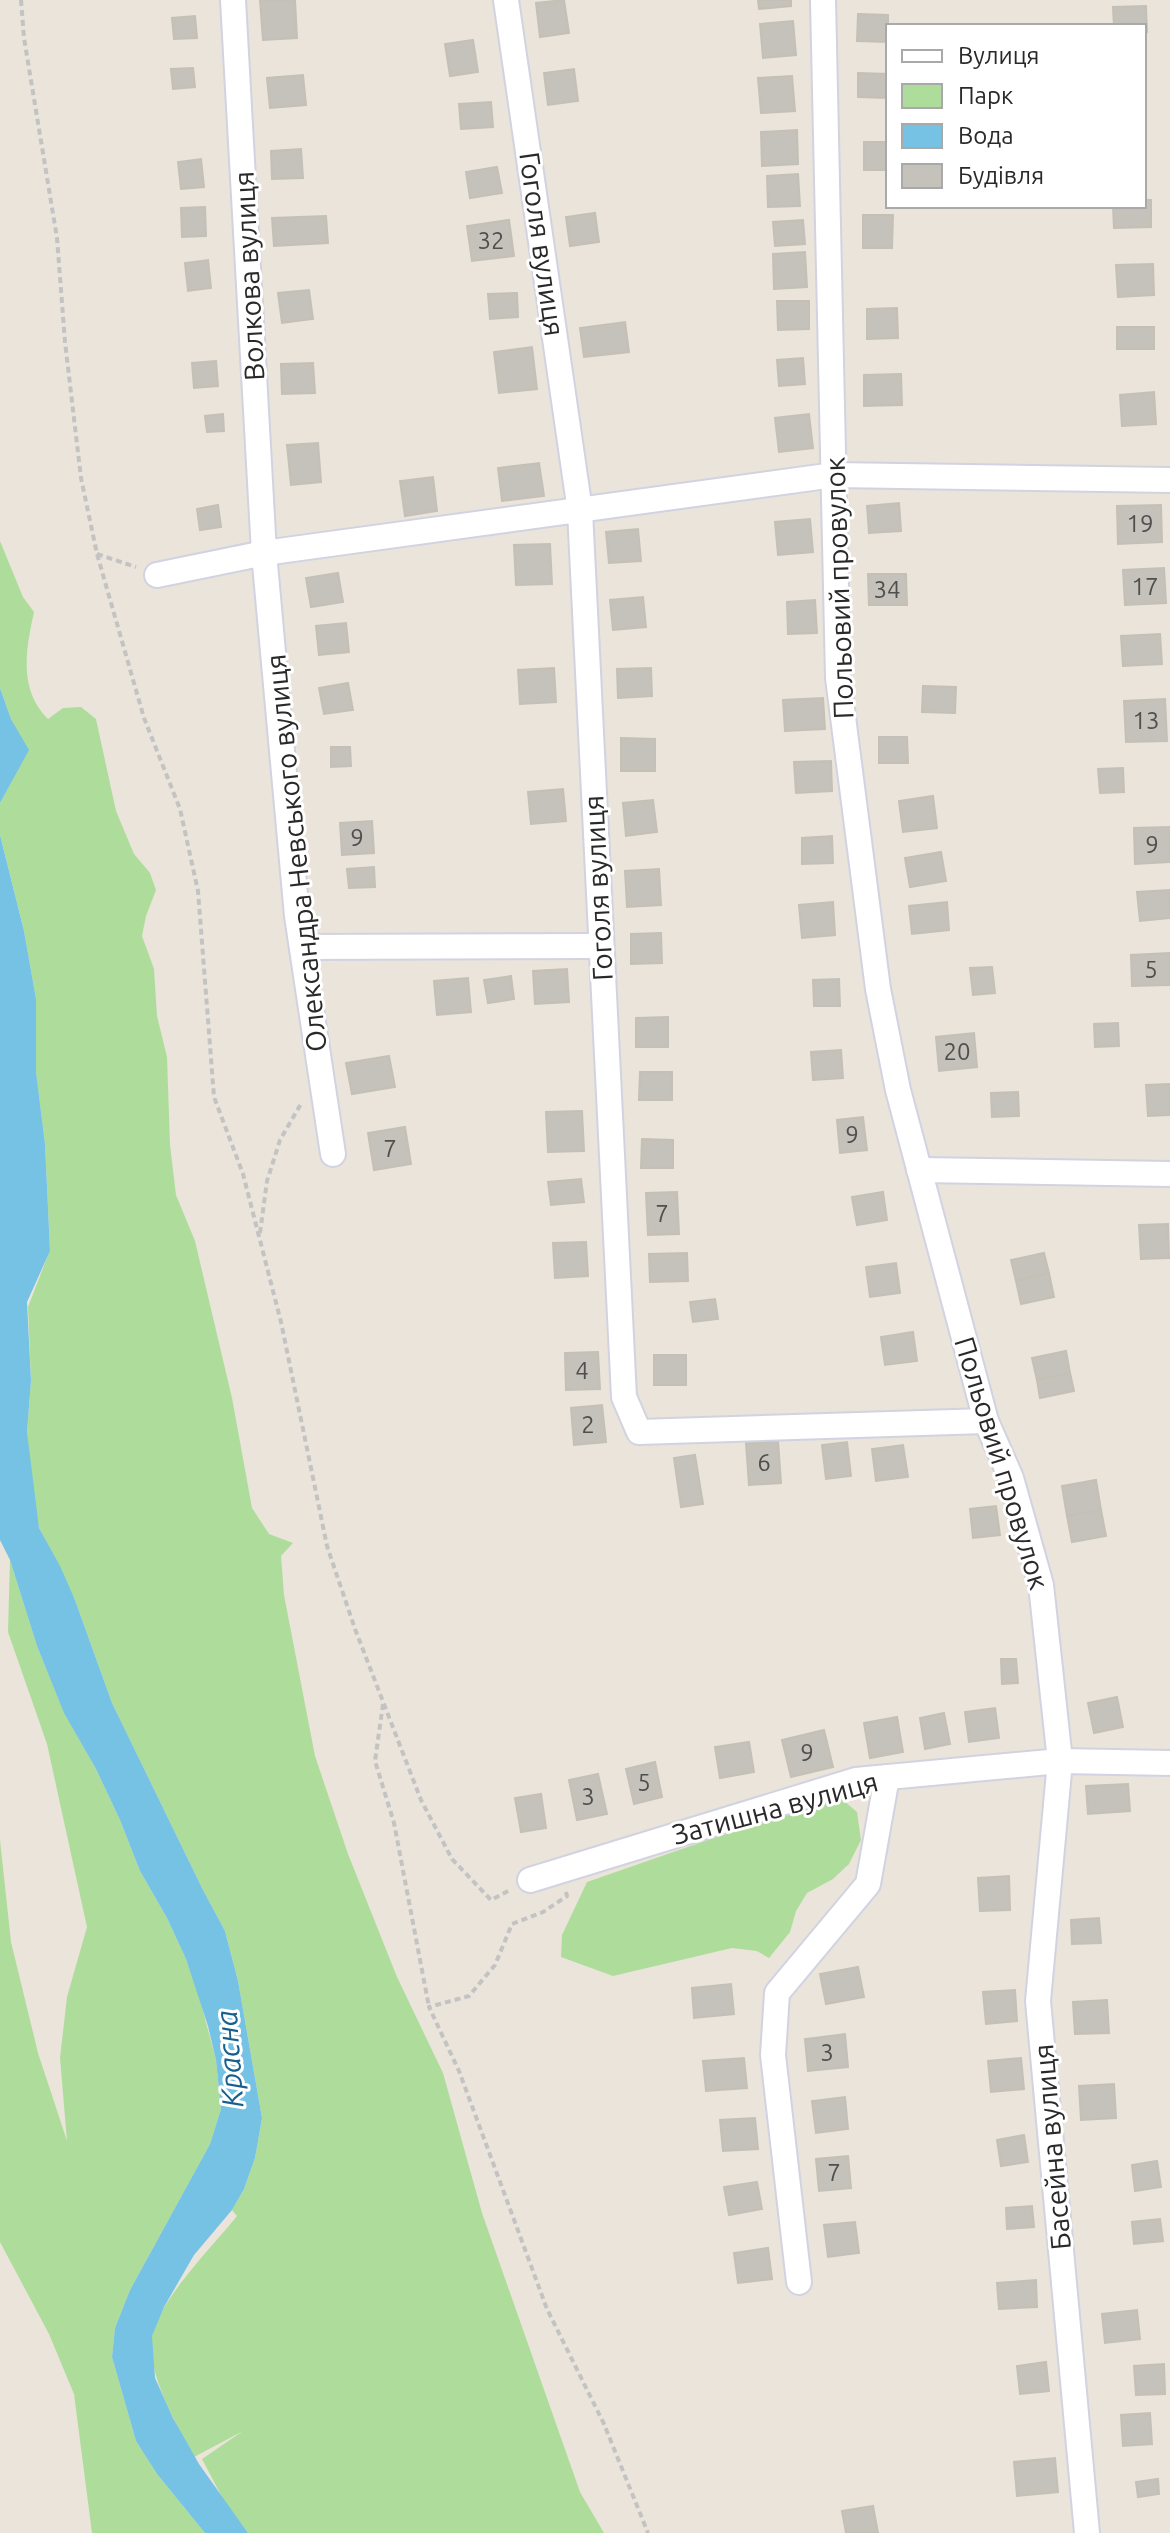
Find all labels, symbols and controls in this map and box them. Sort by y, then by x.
legend [886,24,1146,208]
text: Вулиця [958,42,1040,69]
text: Парк [958,82,1013,109]
text: Вода [958,122,1014,149]
street label: Гоголя вулиця [514,150,571,338]
text: Будівля [958,162,1044,189]
street label: Волкова вулиця [228,170,269,382]
house number: 32 [477,227,505,254]
street label: Польовий провулок [818,456,859,720]
house number: 19 [1126,510,1154,537]
house number: 17 [1131,573,1159,600]
house number: 34 [873,576,901,603]
street label: Олександра Невського вулиця [259,653,332,1053]
house number: 13 [1132,707,1160,734]
street label: Гоголя вулиця [577,794,618,982]
house number: 9 [350,824,364,851]
house number: 9 [1145,831,1159,858]
house number: 5 [1144,956,1158,983]
house number: 20 [943,1038,971,1065]
house number: 9 [845,1121,859,1148]
house number: 7 [383,1135,397,1162]
house number: 7 [655,1200,669,1227]
street label: Польовий провулок [949,1333,1056,1593]
house number: 4 [575,1357,589,1384]
house number: 2 [581,1411,595,1438]
house number: 6 [757,1449,771,1476]
house number: 9 [800,1739,814,1766]
street label: Затишна вулиця [669,1765,881,1850]
house number: 5 [637,1769,651,1796]
house number: 3 [581,1783,595,1810]
water label: Красна [209,2009,249,2109]
house number: 3 [820,2039,834,2066]
street label: Басейна вулиця [1027,2043,1076,2251]
house number: 7 [827,2159,841,2186]

